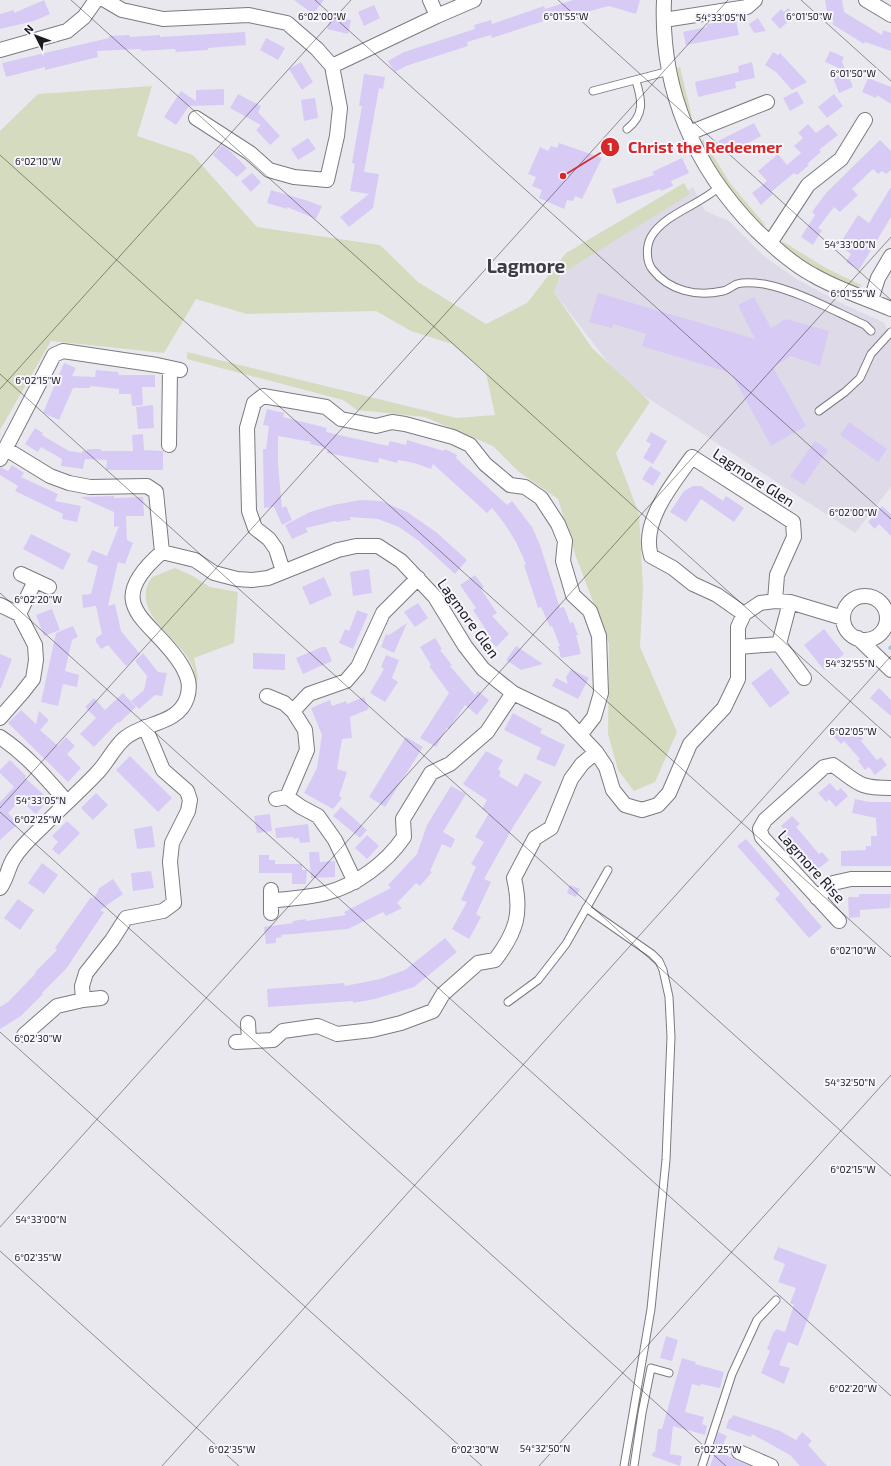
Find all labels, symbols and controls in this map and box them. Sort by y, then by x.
text: 6°02'00"W [298,10,347,22]
text: 6°01'55"W [543,10,589,22]
text: 6°01'50"W [786,10,832,22]
text: 54°33'05"N [696,11,746,23]
north arrow [16,16,56,56]
text: N [21,22,36,36]
text: 6°01'50"W [830,67,876,79]
callout: Christ the Redeemer [600,133,790,161]
text: Christ the Redeemer [628,137,782,156]
text: 1 [607,139,613,153]
text: 6°02'10"W [15,155,62,167]
text: 54°33'00"N [825,238,876,250]
district label: Lagmore [487,254,566,277]
text: 6°01'55"W [830,287,876,299]
text: 6°02'15"W [15,374,61,386]
street label: Lagmore Glen [710,444,798,510]
text: 6°02'00"W [829,506,878,518]
street label: Lagmore Glen [434,575,504,661]
text: 6°02'20"W [14,593,62,605]
text: 54°32'55"N [825,657,875,669]
text: 6°02'05"W [829,725,877,737]
text: 54°33'05"N [16,794,66,806]
text: 6°02'25"W [14,813,62,825]
street label: Lagmore Rise [775,826,849,906]
text: 6°02'10"W [830,944,877,956]
text: 6°02'30"W [14,1032,62,1044]
text: 54°32'50"N [825,1076,875,1088]
text: 6°02'15"W [830,1163,876,1175]
text: 54°33'00"N [16,1213,67,1225]
text: 6°02'35"W [14,1251,62,1263]
text: 6°02'20"W [829,1382,877,1394]
text: 54°32'50"N [520,1442,570,1454]
text: 6°02'35"W [208,1443,256,1455]
text: 6°02'30"W [451,1443,499,1455]
text: 6°02'25"W [694,1443,742,1455]

